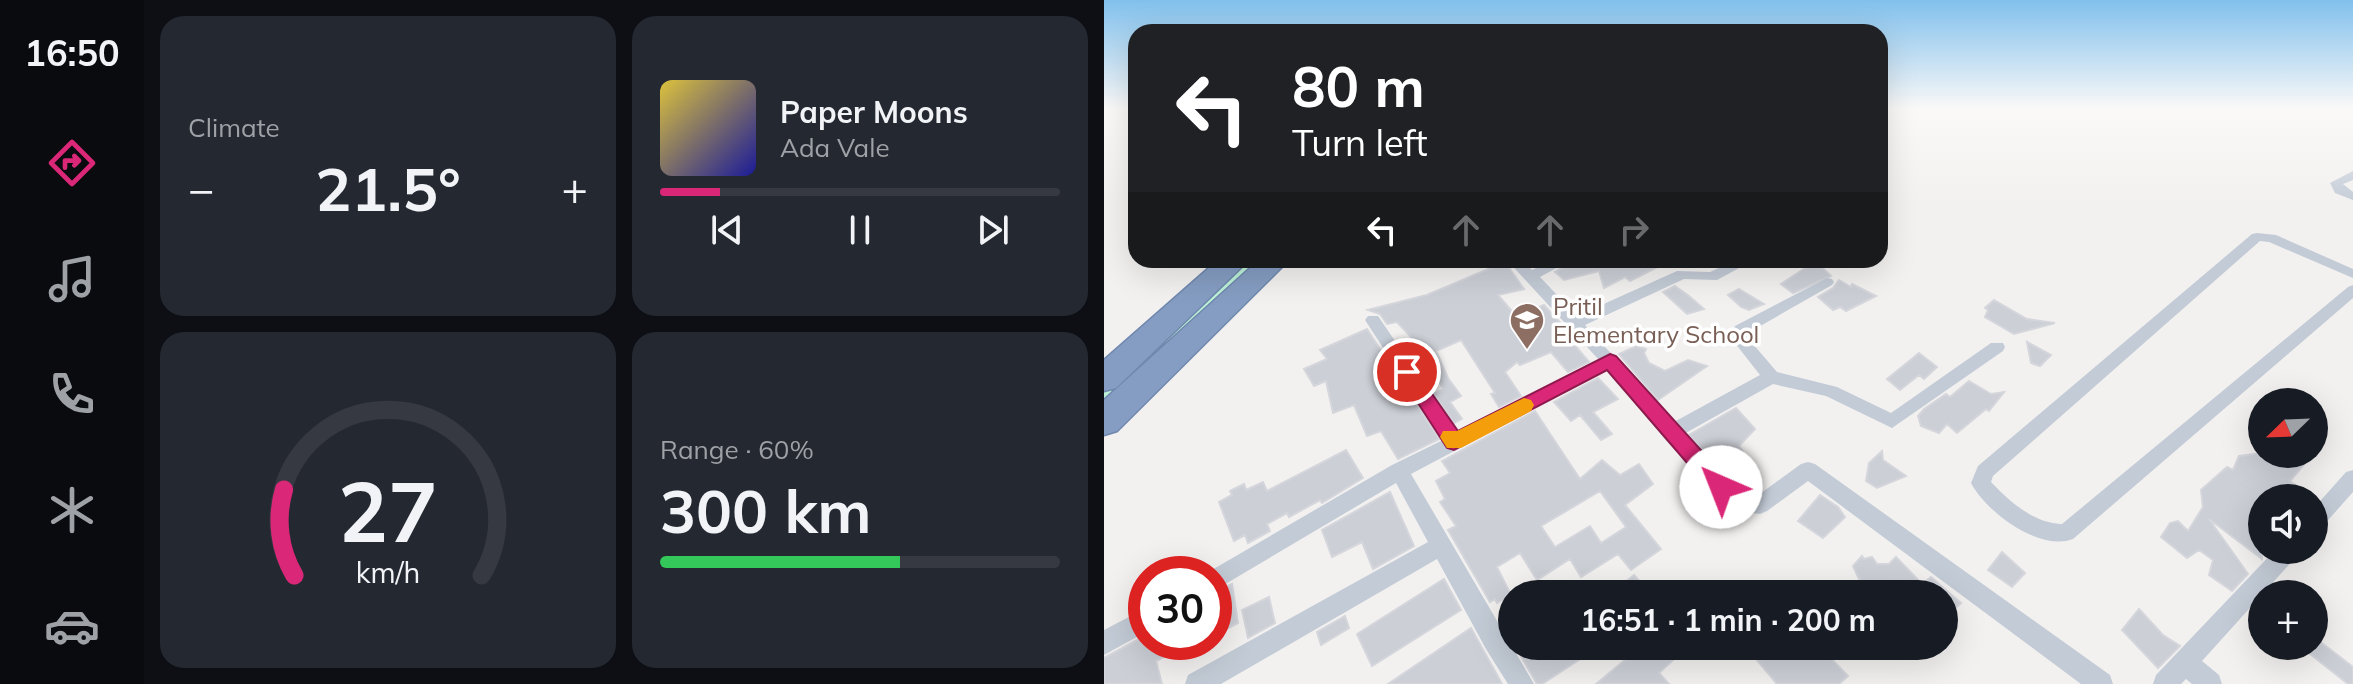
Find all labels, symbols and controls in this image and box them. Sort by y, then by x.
text: 16:50 [24,30,120,75]
text: 80 m [1292,51,1425,121]
icon: left [1160,56,1264,160]
text: Paper Moons [780,93,968,131]
text: Climate [188,111,280,144]
text: Turn left [1292,120,1428,165]
text: Ada Vale [780,131,890,164]
icon: directions [44,135,100,191]
text: 21.5° [315,151,461,226]
text: − [188,161,214,216]
text: + [562,161,588,216]
icon: previous [705,208,749,252]
icon: pause [838,208,882,252]
icon: next [971,208,1015,252]
icon: left [1360,208,1404,252]
icon: ahead [1444,208,1488,252]
icon: ahead [1528,208,1572,252]
icon: right [1612,208,1656,252]
icon: music [44,251,100,307]
place label: Pritil Elementary School [1553,291,1759,349]
school or university icon: Pritil Elementary School [1508,301,1546,351]
pin [1373,338,1441,406]
icon: arrive [1385,350,1429,394]
icon: phone [44,366,100,422]
north arrow [2248,388,2328,468]
map controls [2248,388,2328,660]
text: Range · 60% [660,433,814,466]
position arrow [1679,445,1763,529]
text: 27 [338,458,438,563]
text: 300 km [660,473,872,548]
icon: climate [44,482,100,538]
button: sound [2248,484,2328,564]
text: km/h [356,554,420,590]
speed limit sign: 30 [1128,556,1232,660]
button: + [2248,580,2328,660]
icon: car [44,598,100,654]
text: 16:51 · 1 min · 200 m [1580,601,1876,639]

